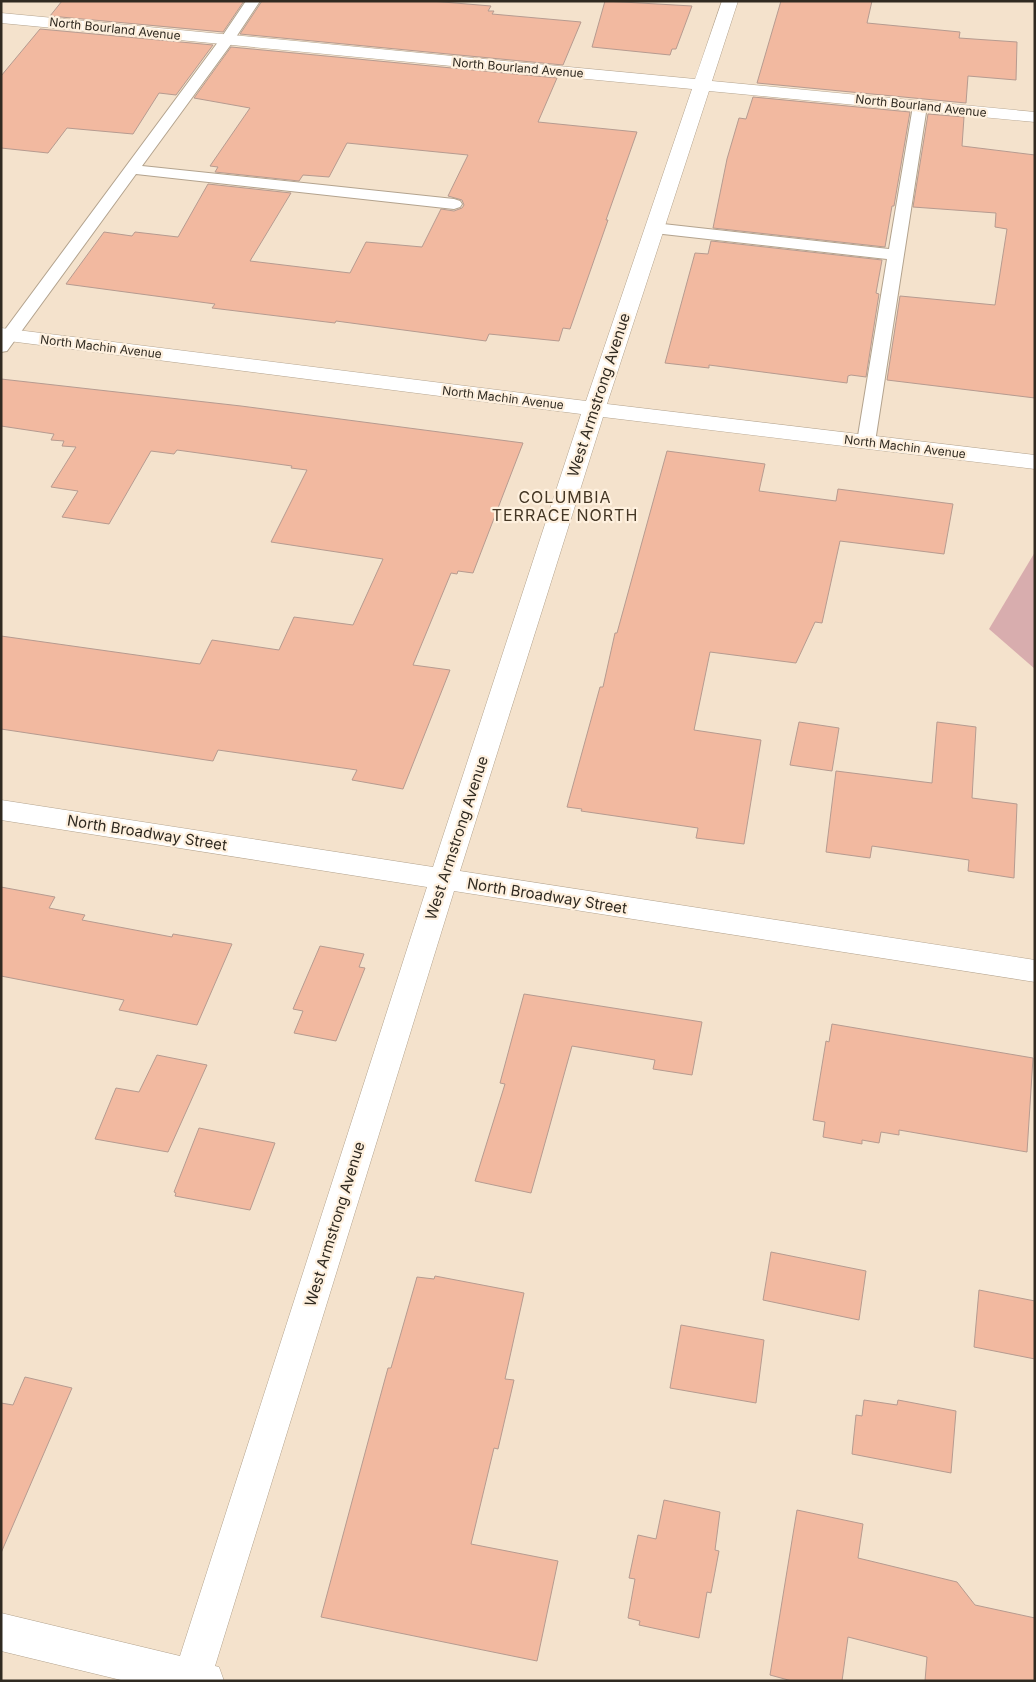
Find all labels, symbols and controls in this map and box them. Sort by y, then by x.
street label: North Bourland Avenue [49,14,181,43]
street label: North Bourland Avenue [452,54,584,81]
street label: North Bourland Avenue [855,91,987,120]
street label: West Armstrong Avenue [563,310,634,479]
street label: North Machin Avenue [39,332,163,361]
street label: North Machin Avenue [441,383,565,412]
street label: North Machin Avenue [843,432,967,461]
district label: COLUMBIA TERRACE NORTH [492,487,638,525]
street label: West Armstrong Avenue [421,753,492,922]
street label: North Broadway Street [66,810,228,855]
street label: North Broadway Street [466,873,628,918]
street label: West Armstrong Avenue [300,1139,369,1309]

